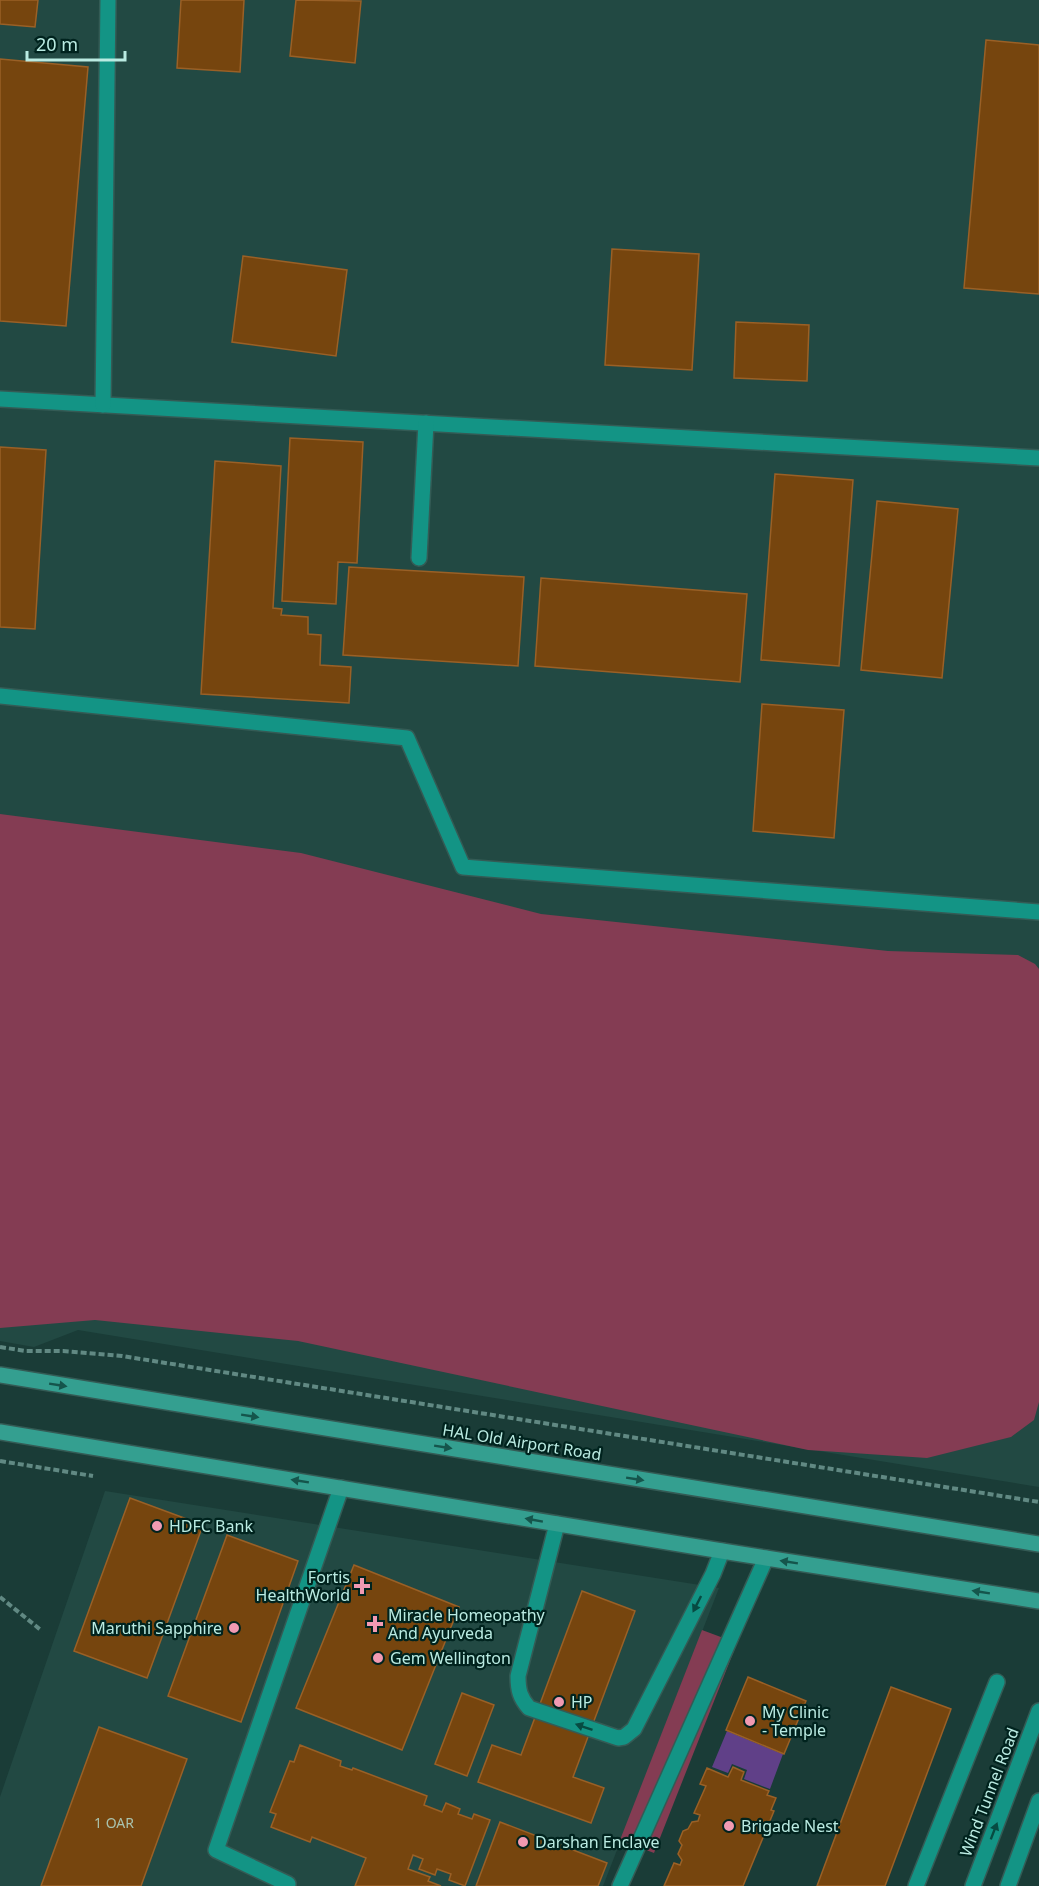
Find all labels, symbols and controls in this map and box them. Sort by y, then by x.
scale bar [27,24,124,62]
text: 20 m [36,32,78,56]
one-way arrow [48,1380,67,1389]
one-way arrow [241,1412,260,1421]
street label: HAL Old Airport Road [441,1419,603,1465]
one-way arrow [433,1443,452,1452]
one-way arrow [626,1475,645,1484]
one-way arrow [291,1477,310,1486]
place label: HDFC Bank [169,1515,253,1537]
one-way arrow [524,1516,543,1525]
marker: HDFC Bank [150,1519,164,1533]
one-way arrow [779,1557,798,1566]
place label: Fortis HealthWorld [256,1566,350,1606]
marker: Fortis HealthWorld [355,1579,369,1593]
one-way arrow [972,1587,991,1596]
one-way arrow [693,1596,702,1613]
place label: Miracle Homeopathy And Ayurveda [388,1604,546,1644]
marker: Miracle Homeopathy And Ayurveda [366,1615,384,1633]
place label: Maruthi Sapphire [91,1617,222,1639]
marker: Maruthi Sapphire [227,1621,241,1635]
place label: Gem Wellington [390,1647,511,1669]
marker: Gem Wellington [371,1651,385,1665]
place label: HP [571,1691,593,1713]
marker: HP [552,1695,566,1709]
place label: My Clinic - Temple [762,1701,829,1741]
marker: My Clinic - Temple [743,1714,757,1728]
one-way arrow [575,1722,593,1731]
street label: Wind Tunnel Road [954,1724,1024,1860]
house number: 1 OAR [94,1813,134,1832]
place label: Brigade Nest [741,1815,839,1837]
marker: Brigade Nest [722,1819,736,1833]
one-way arrow [990,1822,999,1840]
place label: Darshan Enclave [535,1831,660,1853]
marker: Darshan Enclave [516,1835,530,1849]

